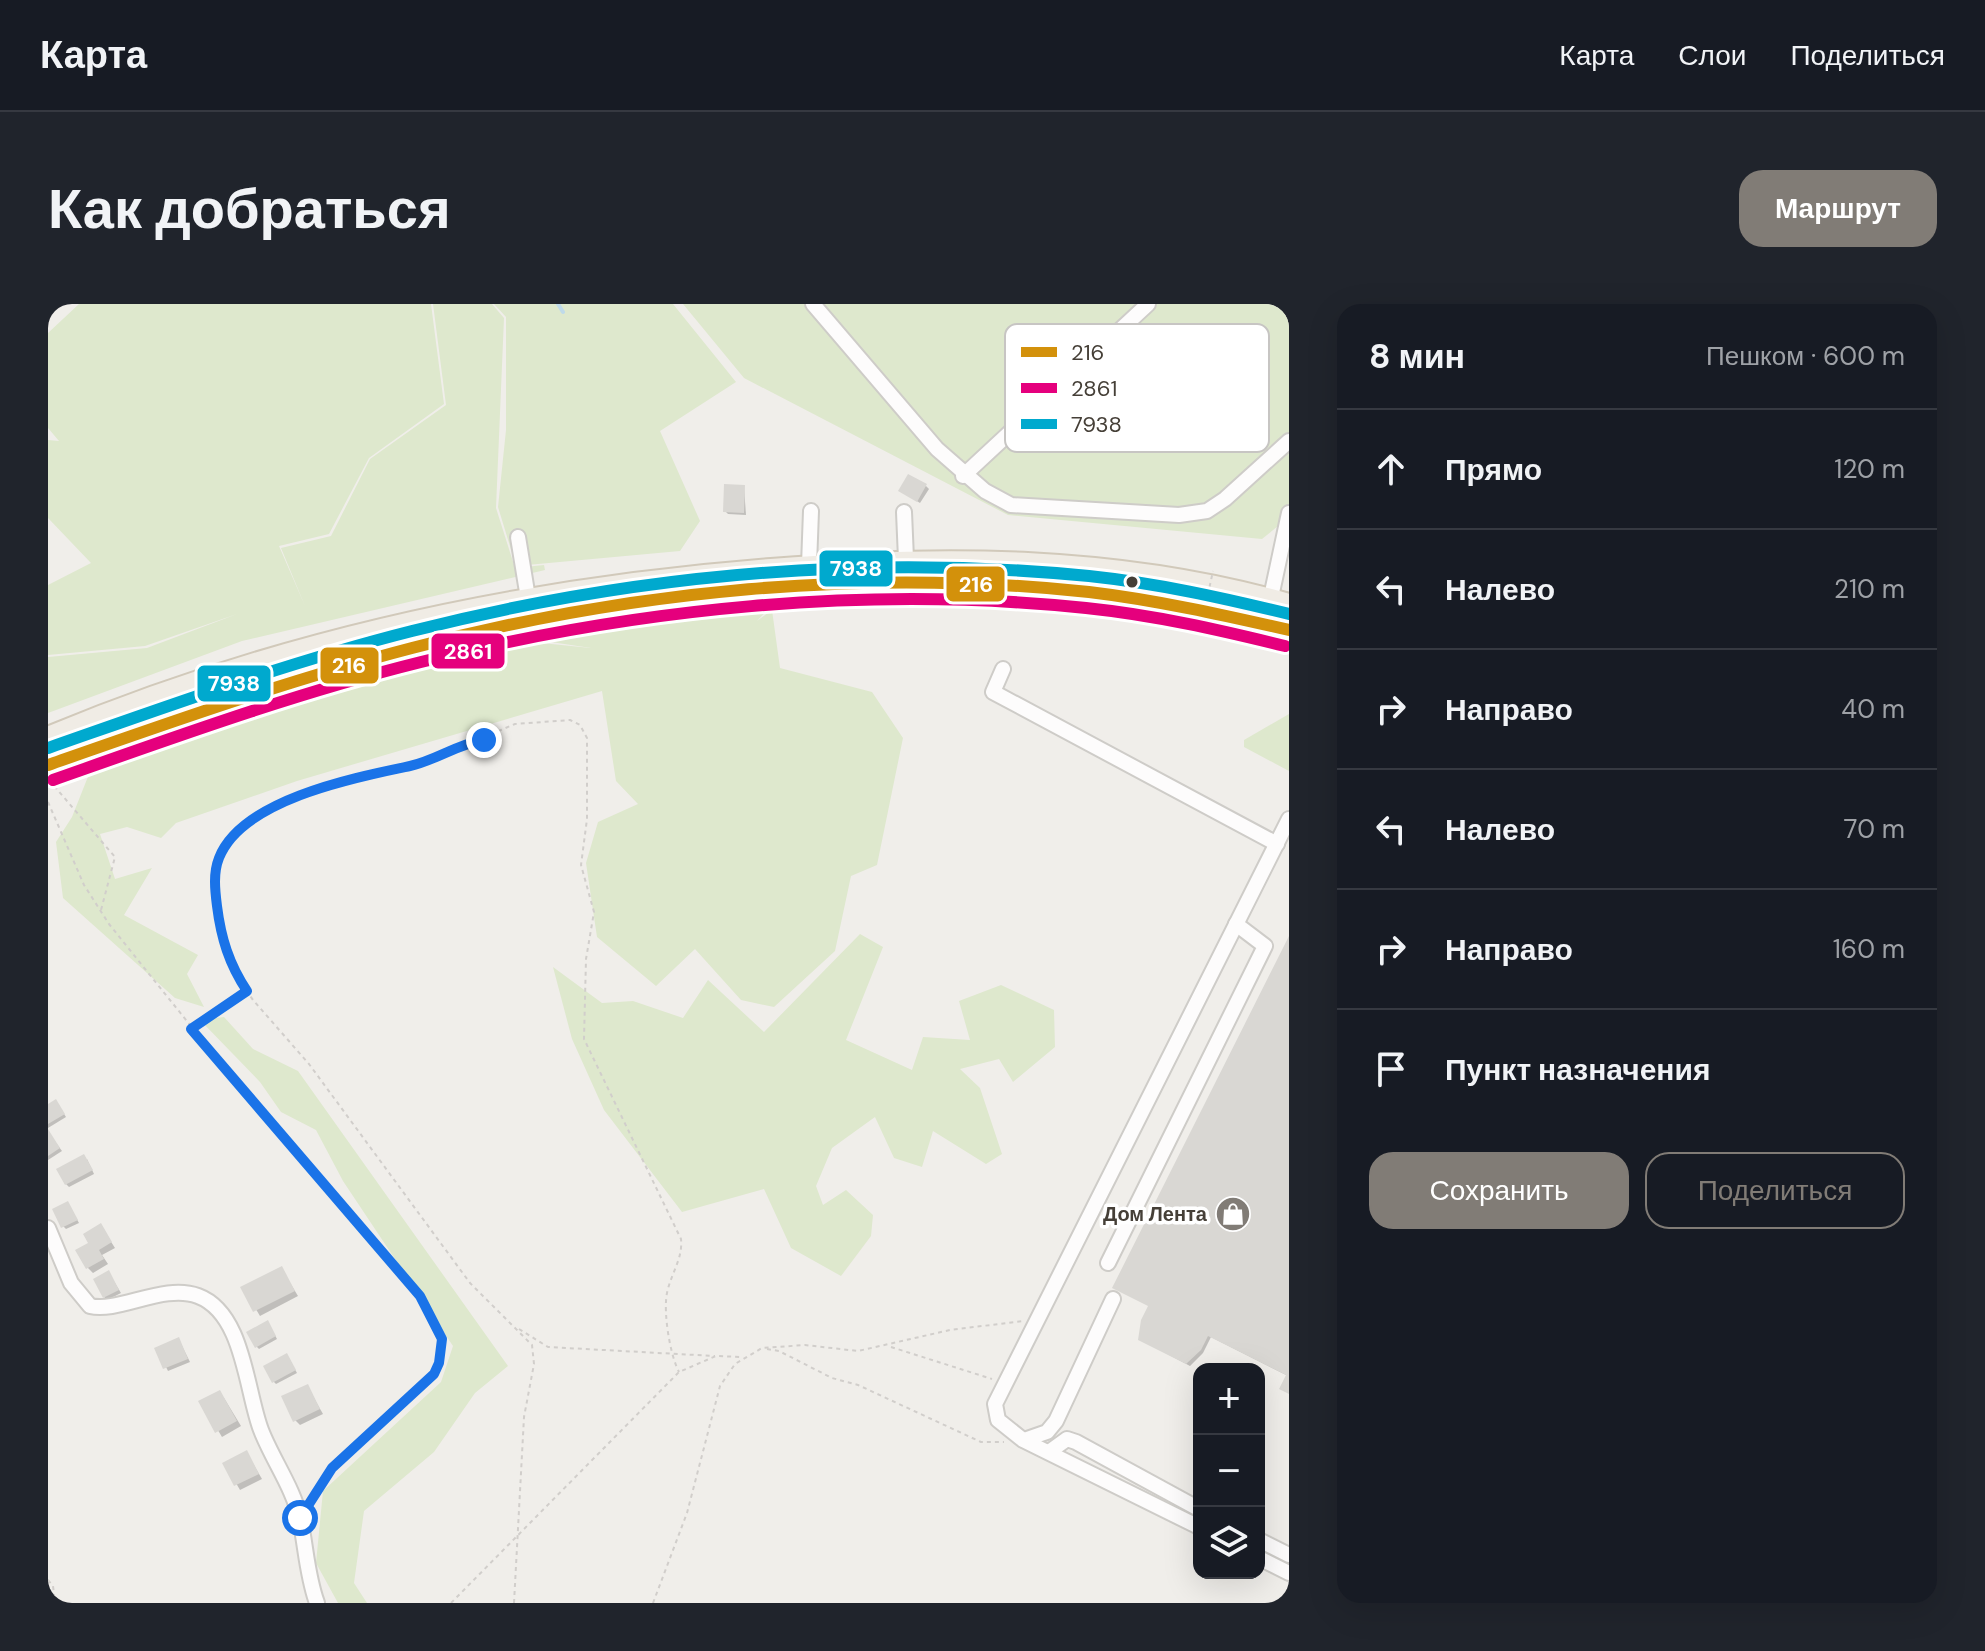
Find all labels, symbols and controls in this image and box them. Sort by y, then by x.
text: Карта [40,30,147,80]
text: Карта [1559,37,1634,74]
text: Слои [1678,37,1746,74]
text: Поделиться [1790,37,1945,74]
button: Маршрут [1739,170,1937,247]
text: Как добраться [48,172,451,245]
legend [1005,324,1269,452]
text: 8 мин [1369,334,1465,379]
text: 216 [1071,338,1104,367]
text: Пешком · 600 m [1706,339,1905,373]
text: 2861 [1071,374,1117,403]
text: 7938 [1071,410,1122,439]
icon: ahead [1369,447,1413,491]
text: Прямо [1445,450,1542,489]
text: 120 m [1834,452,1905,486]
line badge: 7938 [818,549,894,588]
text: 7938 [830,554,882,583]
line badge: 216 [945,565,1006,603]
icon: left [1369,567,1413,611]
text: 216 [959,570,993,599]
text: Налево [1445,570,1555,609]
text: 210 m [1834,572,1905,606]
unlabelled marker [1124,574,1140,590]
line badge: 2861 [430,632,506,670]
text: 2861 [444,637,492,666]
line badge: 216 [319,646,380,685]
text: 216 [332,651,366,680]
line badge: 7938 [196,664,272,703]
text: 7938 [208,669,260,698]
icon: right [1369,687,1413,731]
text: Направо [1445,690,1573,729]
text: 40 m [1841,692,1905,726]
route end [466,722,502,758]
icon: left [1369,807,1413,851]
text: Налево [1445,810,1555,849]
text: 70 m [1844,812,1905,846]
icon: right [1369,927,1413,971]
text: Направо [1445,930,1573,969]
text: 160 m [1833,932,1905,966]
icon: arrive [1369,1047,1413,1091]
text: Пункт назначения [1445,1050,1710,1089]
button: Сохранить [1369,1152,1629,1229]
button: Поделиться [1645,1152,1905,1229]
shop icon: Дом Лента [1214,1195,1252,1233]
place label: Дом Лента [1103,1201,1208,1227]
map controls [1193,1363,1265,1579]
button: + [1193,1363,1265,1435]
button: − [1193,1435,1265,1507]
route start [282,1500,318,1536]
button: layers [1193,1507,1265,1579]

